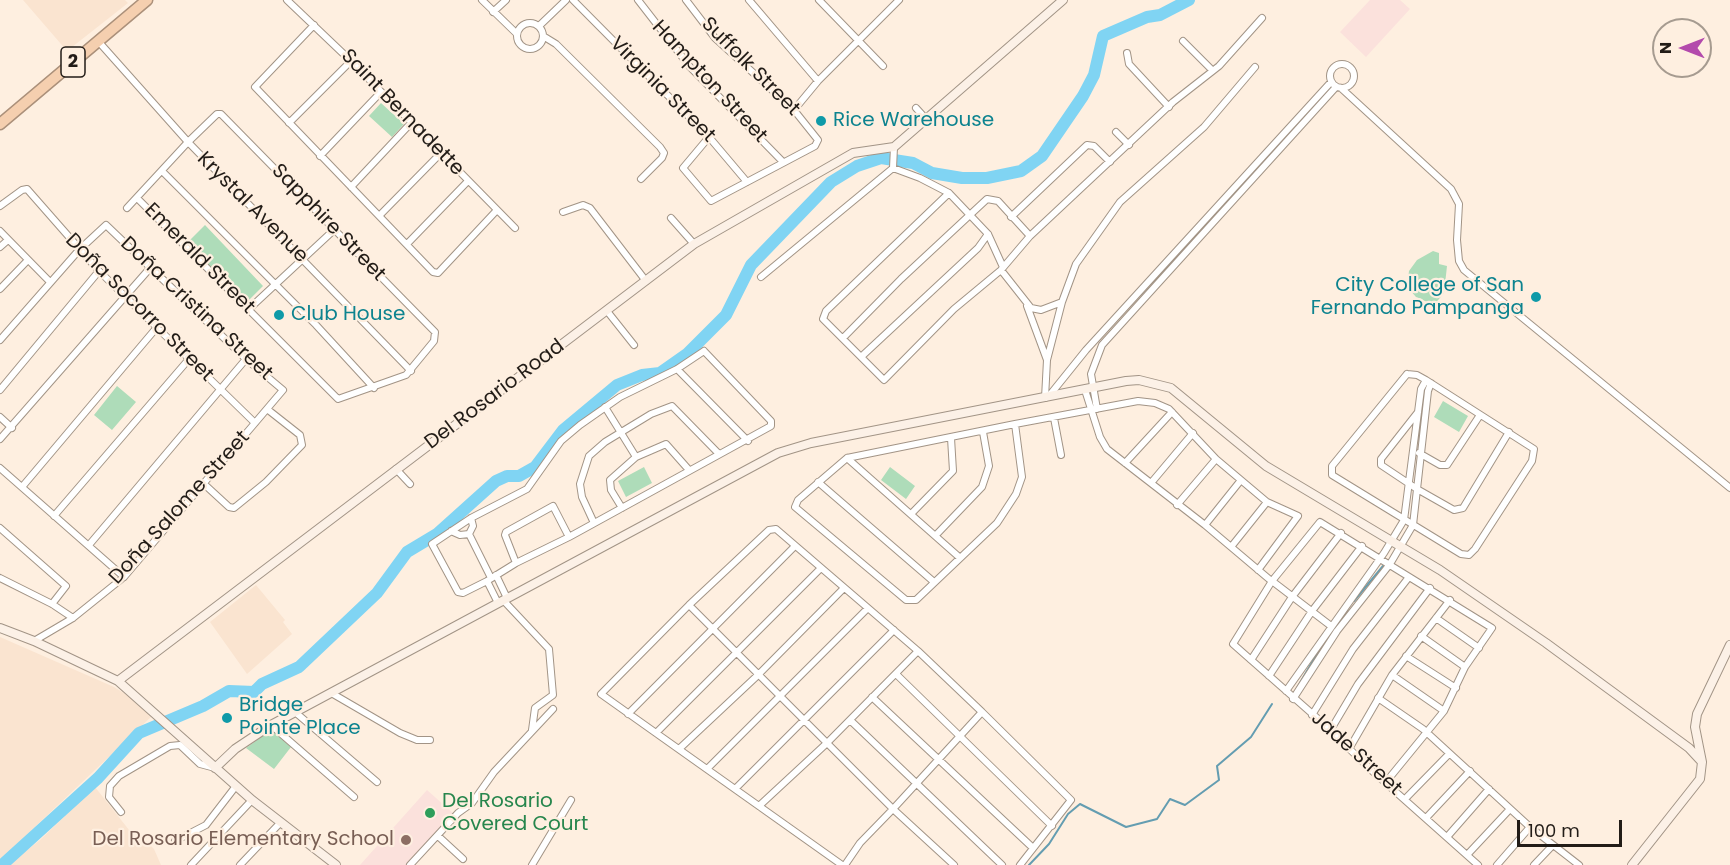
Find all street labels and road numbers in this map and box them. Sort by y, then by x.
street label: Suffolk Street [696,13,804,121]
street label: Hampton Street [646,16,772,148]
street label: Virginia Street [604,32,720,148]
street label: Saint Bernadette [335,45,469,181]
road number: 2 [61,47,85,77]
street label: Krystal Avenue [191,147,313,269]
street label: Sapphire Street [266,159,390,287]
street label: Emerald Street [139,199,259,319]
street label: Doña Socorro Street [60,229,218,387]
street label: Doña Cristina Street [115,232,277,386]
street label: Del Rosario Road [421,335,569,455]
street label: Doña Salome Street [105,426,255,590]
street label: Jade Street [1306,707,1406,801]

